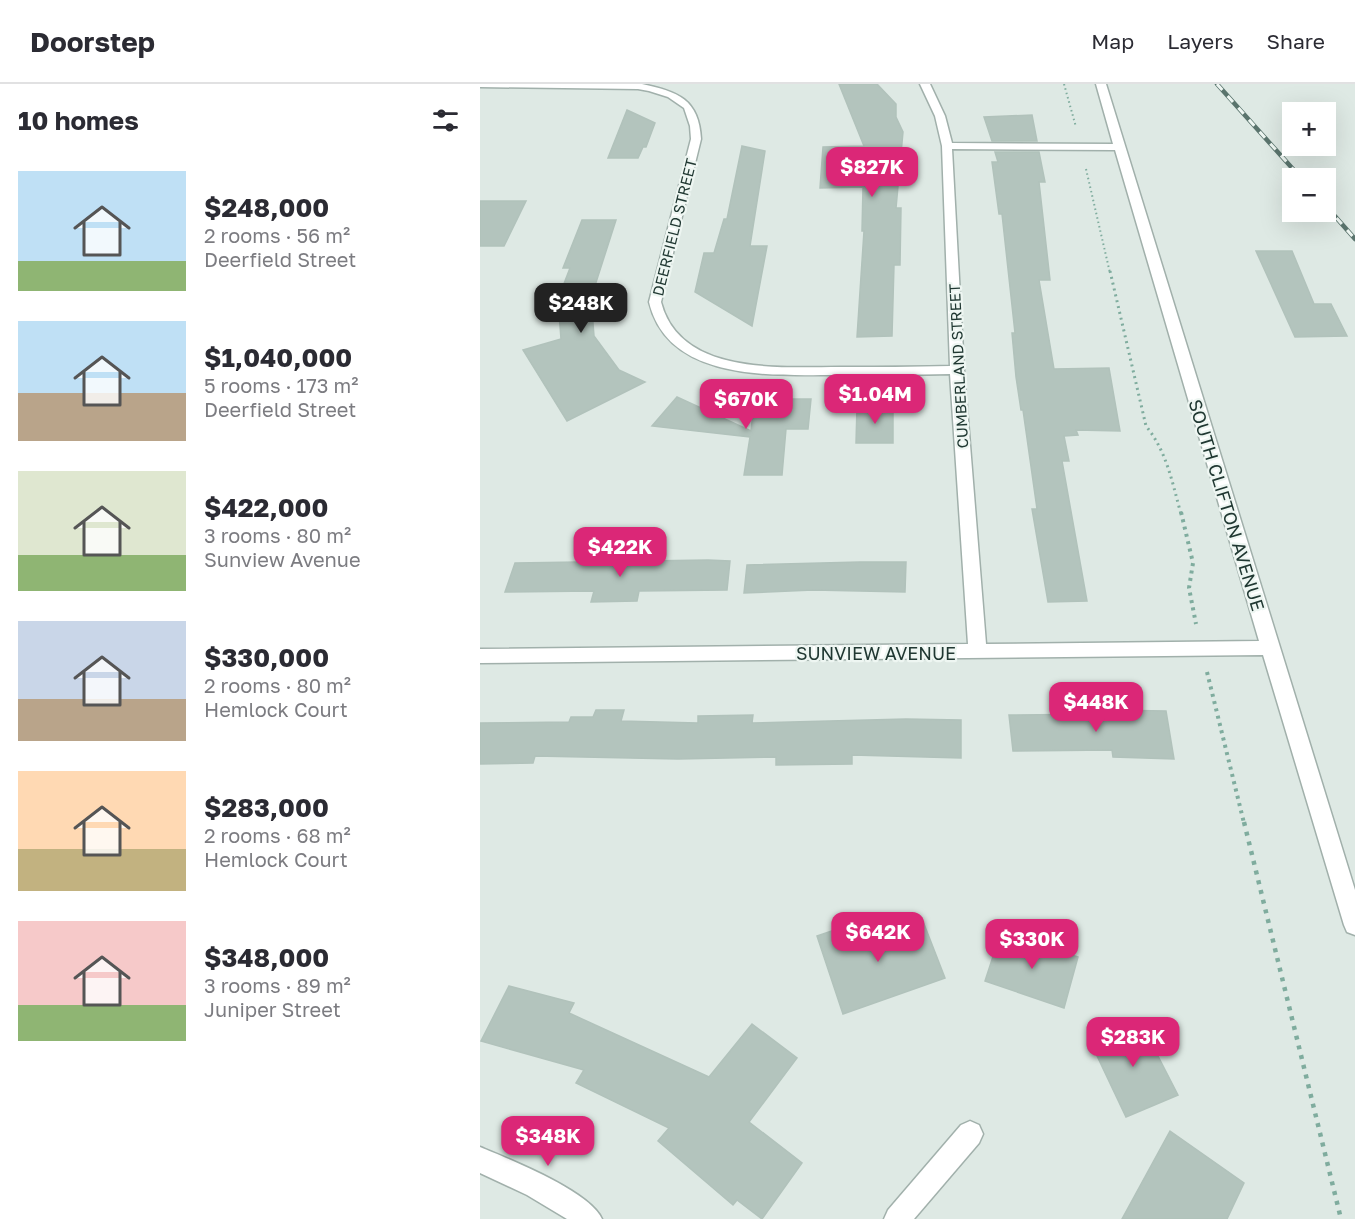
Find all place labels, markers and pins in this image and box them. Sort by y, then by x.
pin: $827K [830,147,914,198]
pin: $248K [539,283,623,334]
pin: $1.04M [826,374,924,425]
pin: $670K [704,379,788,430]
pin: $422K [578,527,662,578]
pin: $448K [1054,682,1138,733]
pin: $642K [836,912,920,963]
pin: $330K [990,919,1074,970]
pin: $283K [1091,1017,1175,1068]
pin: $348K [506,1116,590,1167]

